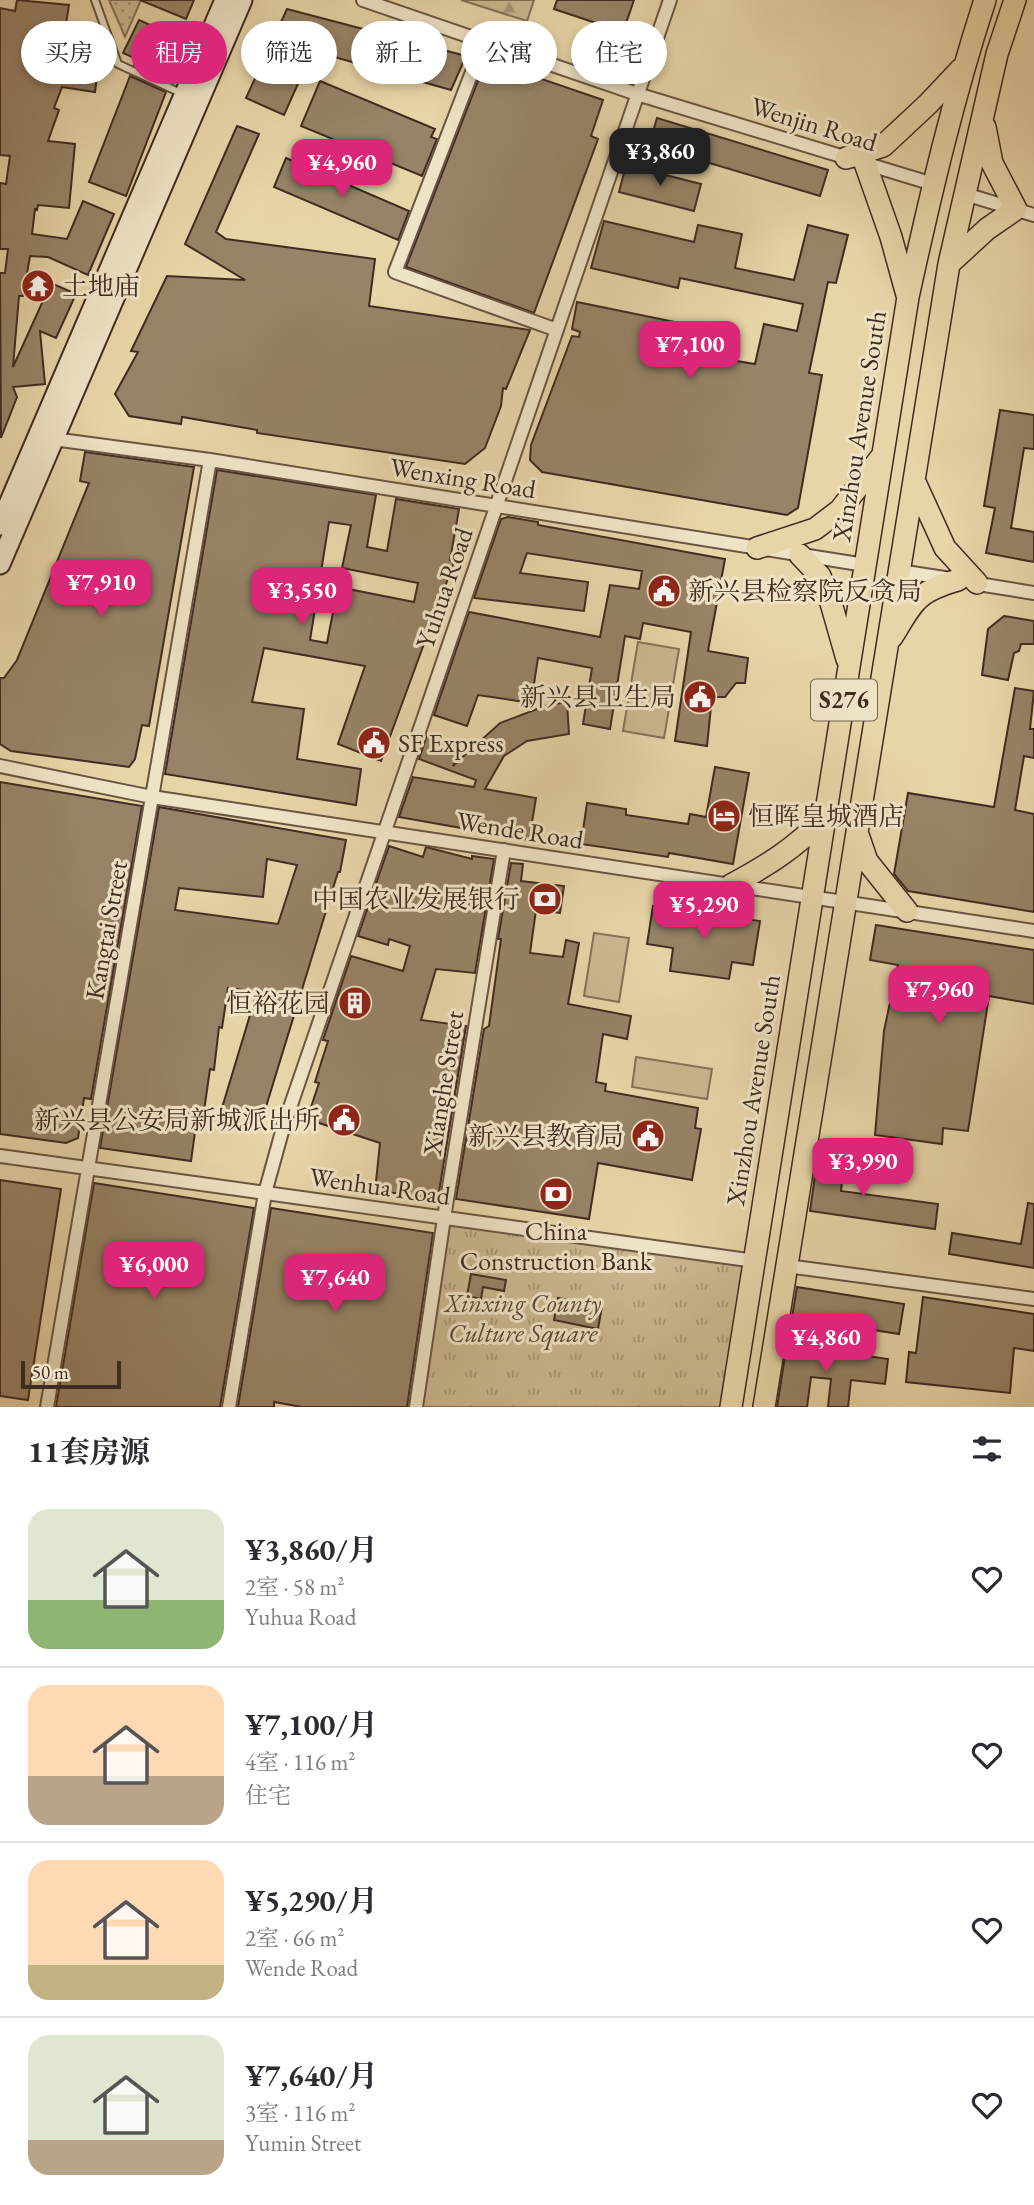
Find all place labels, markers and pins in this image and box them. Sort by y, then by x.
pin: ¥3,860 [603,128,717,188]
pin: ¥4,960 [285,140,399,199]
temple icon: 土地庙 [19,267,57,305]
place label: 土地庙 [62,269,140,303]
pin: ¥7,100 [633,322,747,381]
pin: ¥7,910 [44,560,158,619]
pin: ¥3,550 [245,568,359,627]
public building icon: 新兴县检察院反贪局 [645,572,683,610]
place label: 新兴县检察院反贪局 [688,574,922,608]
public building icon: 新兴县卫生局 [681,678,719,716]
place label: 新兴县卫生局 [520,680,676,714]
public building icon: SF Express [355,724,393,762]
place label: SF Express [398,726,504,760]
hotel icon: 恒晖皇城酒店 [705,797,743,835]
place label: 恒晖皇城酒店 [748,799,904,833]
bank icon: 中国农业发展银行 [526,880,564,918]
pin: ¥5,290 [647,881,761,941]
place label: 中国农业发展银行 [312,882,520,916]
pin: ¥7,960 [882,967,996,1026]
building icon: 恒裕花园 [336,984,374,1022]
place label: 恒裕花园 [226,986,330,1020]
public building icon: 新兴县公安局新城派出所 [325,1101,363,1139]
place label: 新兴县公安局新城派出所 [34,1103,320,1137]
public building icon: 新兴县教育局 [629,1117,667,1155]
place label: 新兴县教育局 [468,1119,624,1153]
pin: ¥3,990 [806,1138,920,1198]
bank icon: China Construction Bank [537,1175,575,1213]
place label: China Construction Bank [460,1214,653,1278]
pin: ¥6,000 [97,1242,211,1301]
pin: ¥7,640 [278,1254,392,1314]
pin: ¥4,860 [769,1314,883,1374]

